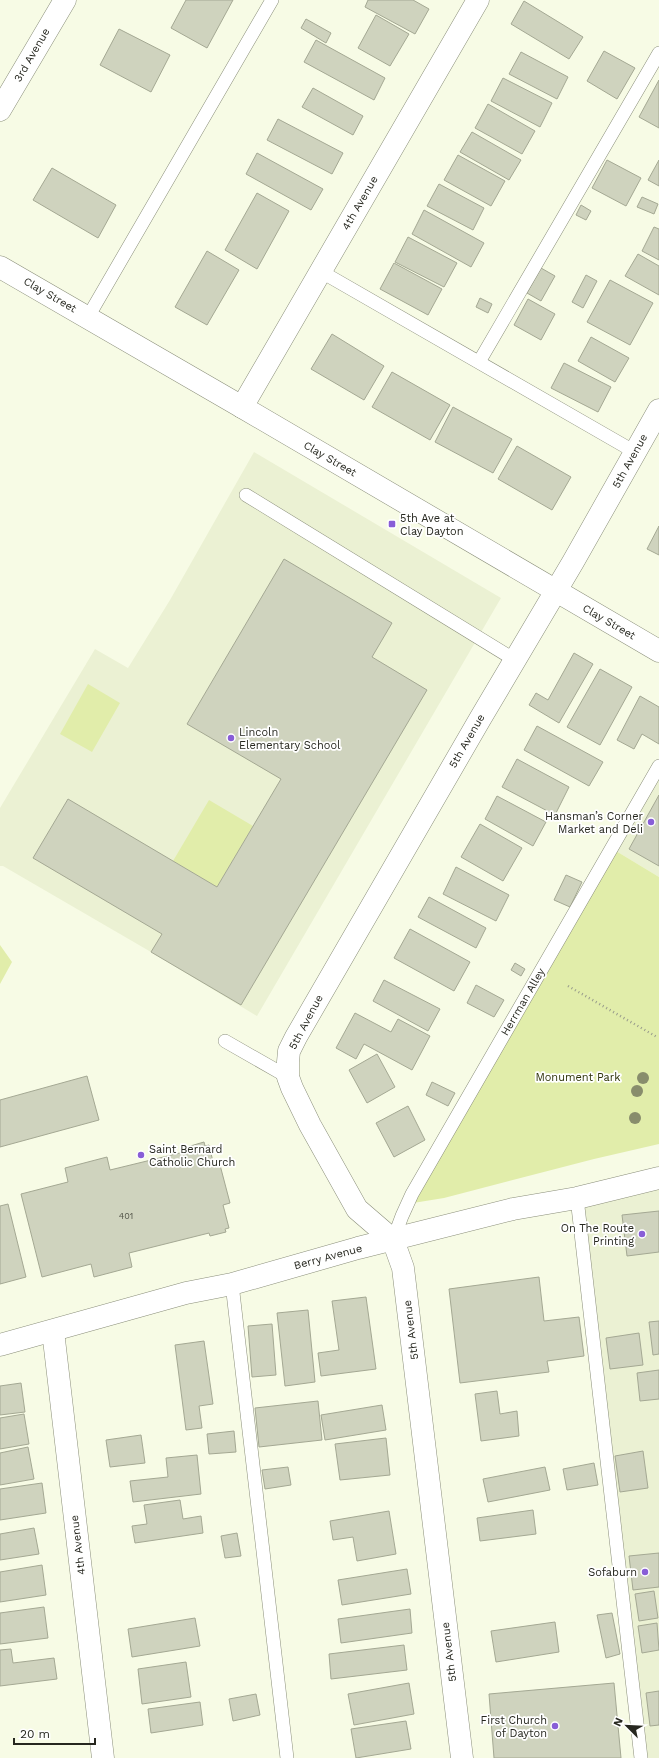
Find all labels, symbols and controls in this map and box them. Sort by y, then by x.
street label: 3rd Avenue [11,26,53,84]
street label: 4th Avenue [339,174,381,232]
street label: Clay Street [21,275,79,316]
street label: 5th Avenue [610,432,650,490]
street label: Clay Street [301,439,359,480]
place label: 5th Ave at Clay Dayton [400,512,464,538]
marker: 5th Ave at Clay Dayton [387,519,397,529]
street label: Clay Street [580,602,638,643]
street label: 5th Avenue [446,712,488,770]
place label: Lincoln Elementary School [239,726,341,752]
marker: Lincoln Elementary School [226,733,236,743]
place label: Hansman’s Corner Market and Deli [545,810,644,836]
marker: Hansman’s Corner Market and Deli [646,817,656,827]
street label: Herrman Alley [498,966,548,1038]
street label: 5th Avenue [286,992,326,1052]
park label: Monument Park [535,1071,621,1084]
place label: Saint Bernard Catholic Church [149,1143,235,1169]
marker: Saint Bernard Catholic Church [136,1150,146,1160]
house number: 401 [119,1211,133,1221]
place label: On The Route Printing [561,1222,634,1248]
marker: On The Route Printing [637,1229,647,1239]
street label: Berry Avenue [292,1242,364,1272]
street label: 5th Avenue [401,1299,421,1361]
street label: 4th Avenue [68,1514,88,1576]
place label: Sofaburn [588,1566,637,1579]
marker: Sofaburn [640,1567,650,1577]
street label: 5th Avenue [439,1621,459,1683]
north arrow [607,1706,647,1746]
place label: First Church of Dayton [481,1714,547,1740]
text: N [611,1716,626,1729]
scale bar [14,1720,95,1746]
marker: First Church of Dayton [550,1721,560,1731]
text: 20 m [20,1727,50,1741]

